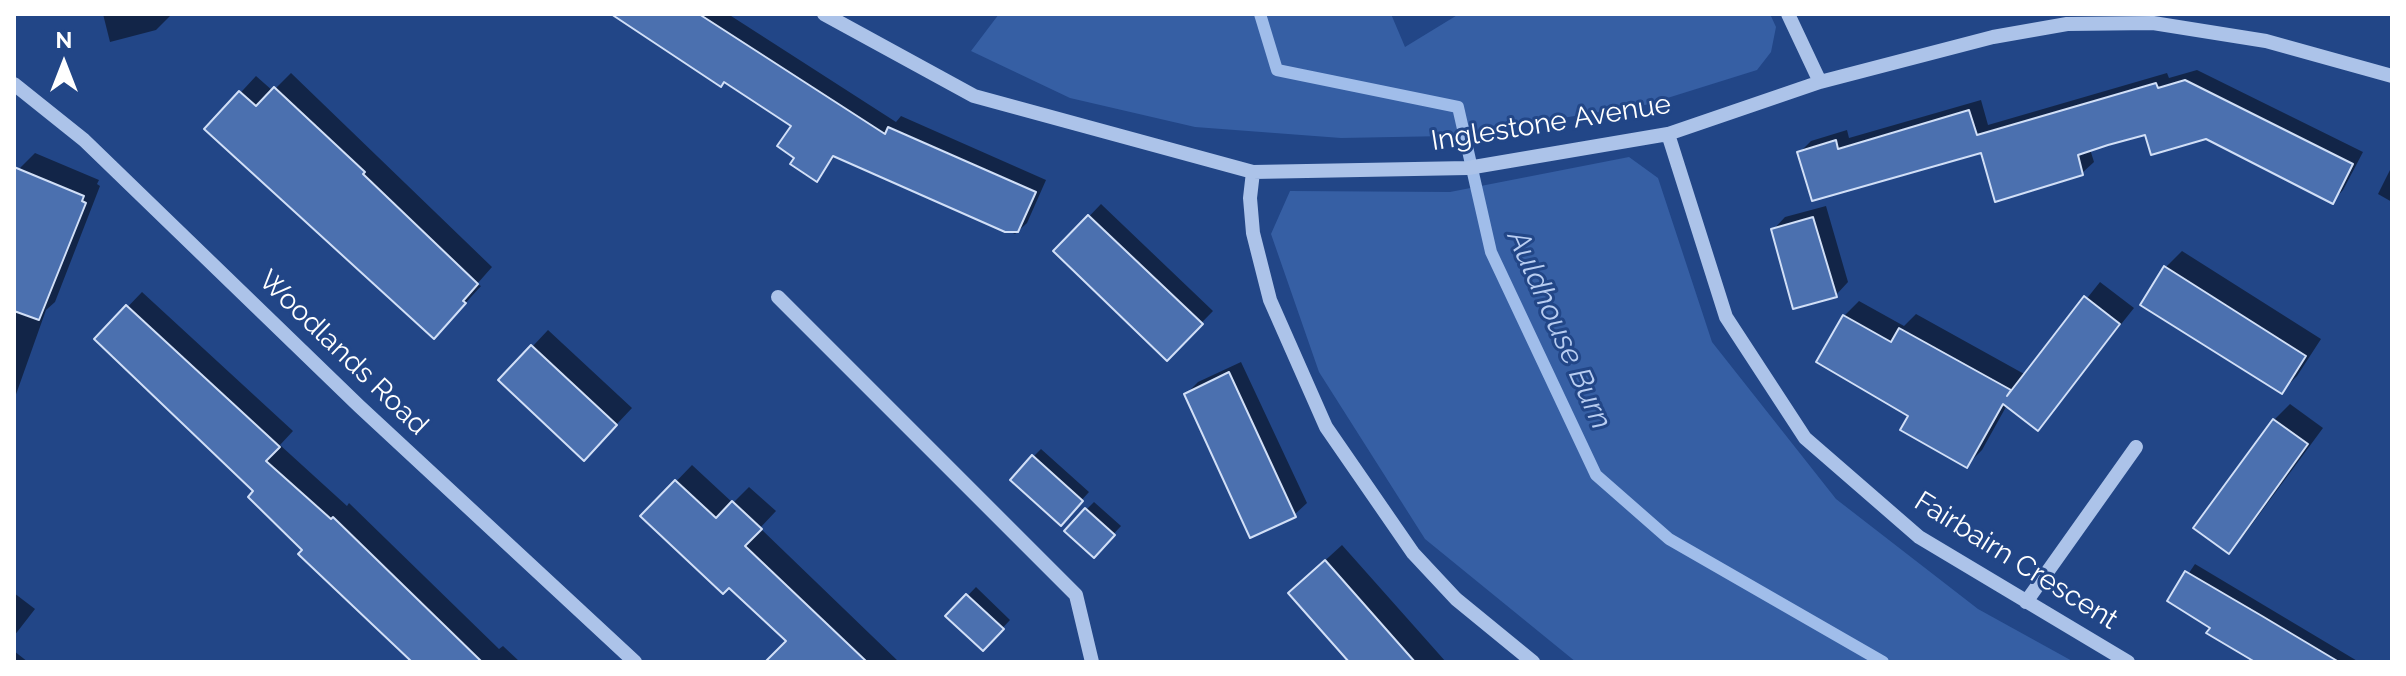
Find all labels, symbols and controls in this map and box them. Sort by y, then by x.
north arrow [24,24,104,104]
text: N [56,27,72,53]
street label: Inglestone Avenue [1429,87,1673,159]
water label: Auldhouse Burn [1499,225,1619,435]
street label: Woodlands Road [251,264,435,442]
street label: Fairbairn Crescent [1908,485,2124,637]

